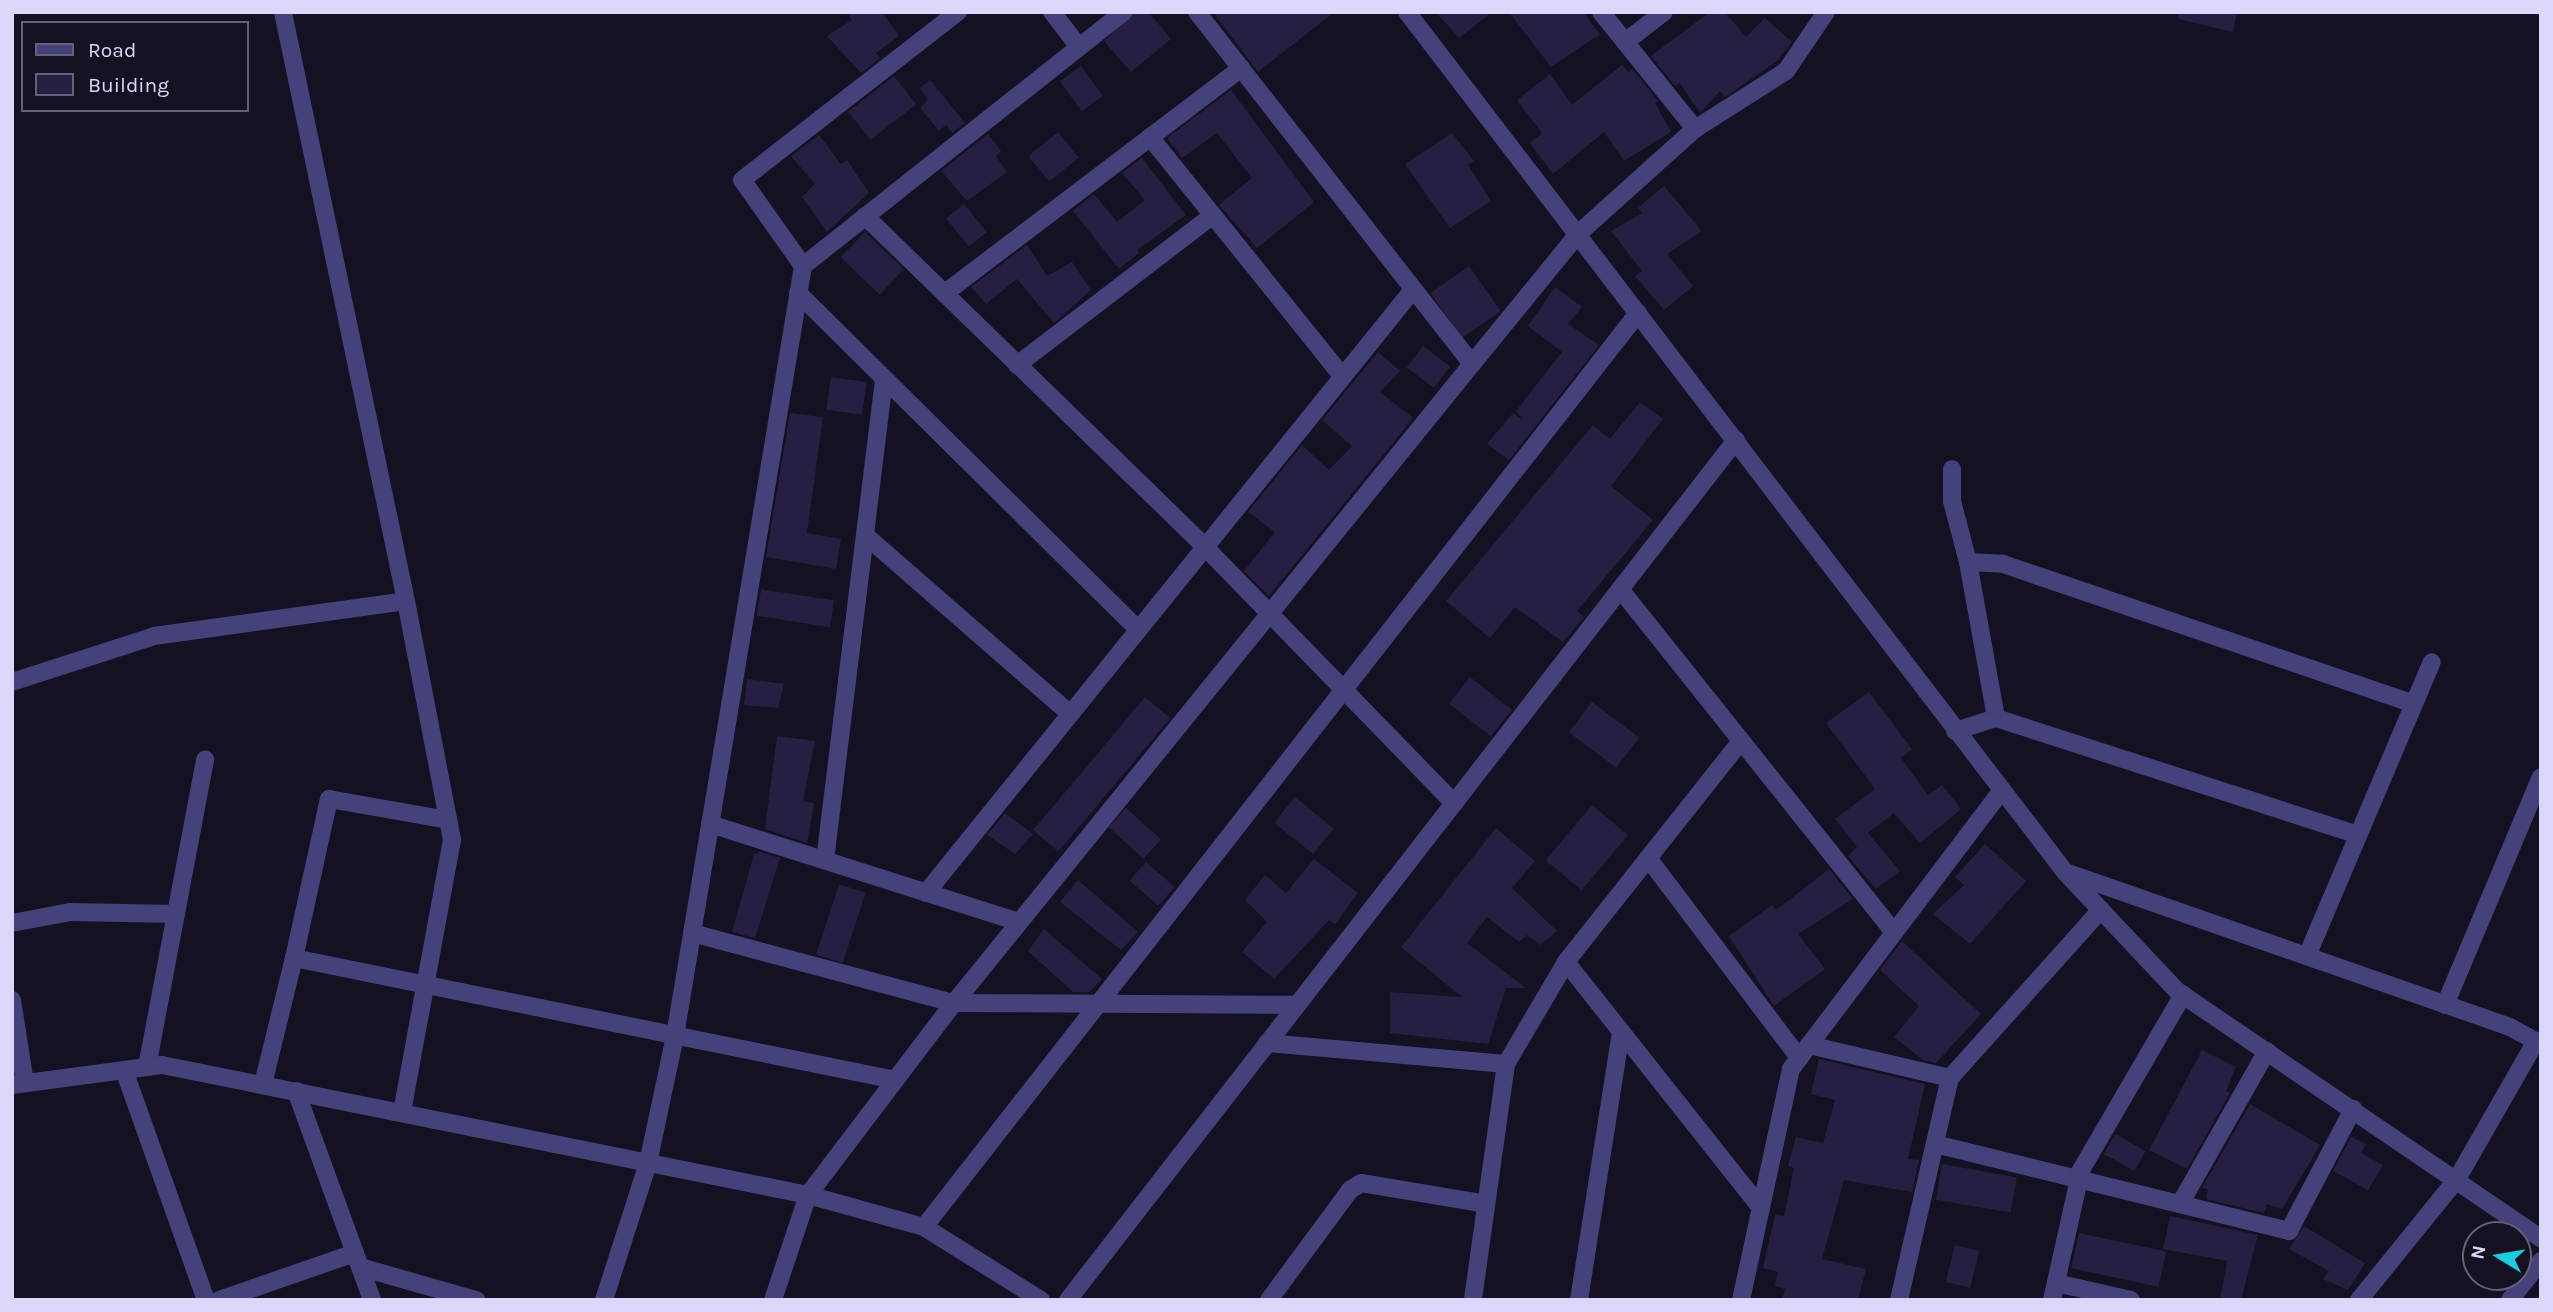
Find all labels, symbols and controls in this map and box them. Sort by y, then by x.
legend [21,21,248,112]
text: Road [88,38,136,62]
text: Building [88,73,169,97]
north arrow [2462,1221,2532,1291]
text: N [2466,1244,2490,1261]

